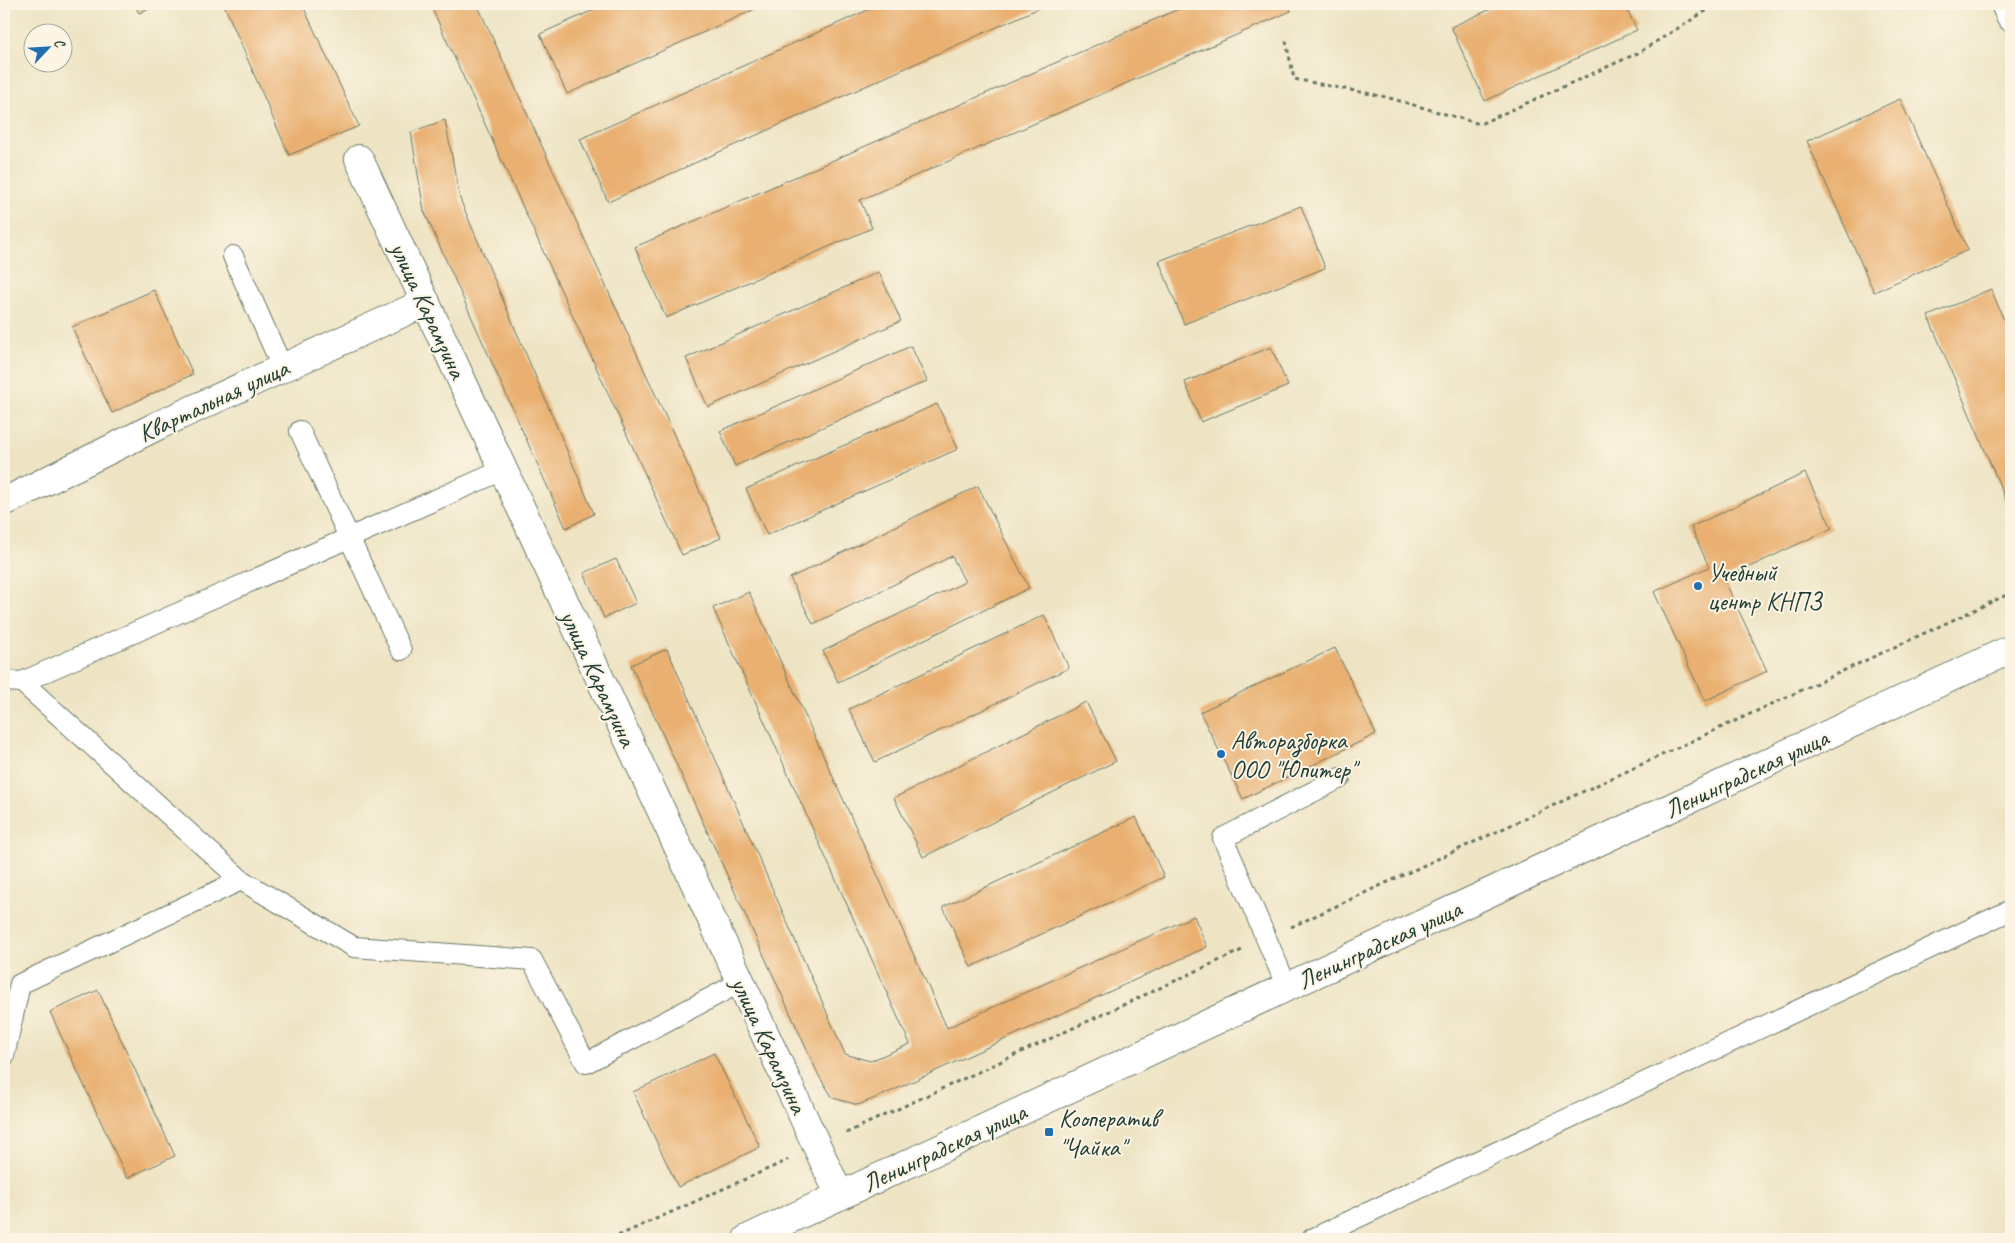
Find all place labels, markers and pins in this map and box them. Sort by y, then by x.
place label: Учебный центр КНПЗ [1708,557,1824,618]
marker: Учебный центр КНПЗ [1692,580,1704,592]
place label: Авторазборка ООО "Юпитер" [1231,725,1361,786]
marker: Авторазборка ООО "Юпитер" [1215,748,1227,760]
place label: Кооператив "Чайка" [1059,1103,1164,1164]
marker: Кооператив "Чайка" [1043,1126,1055,1138]

